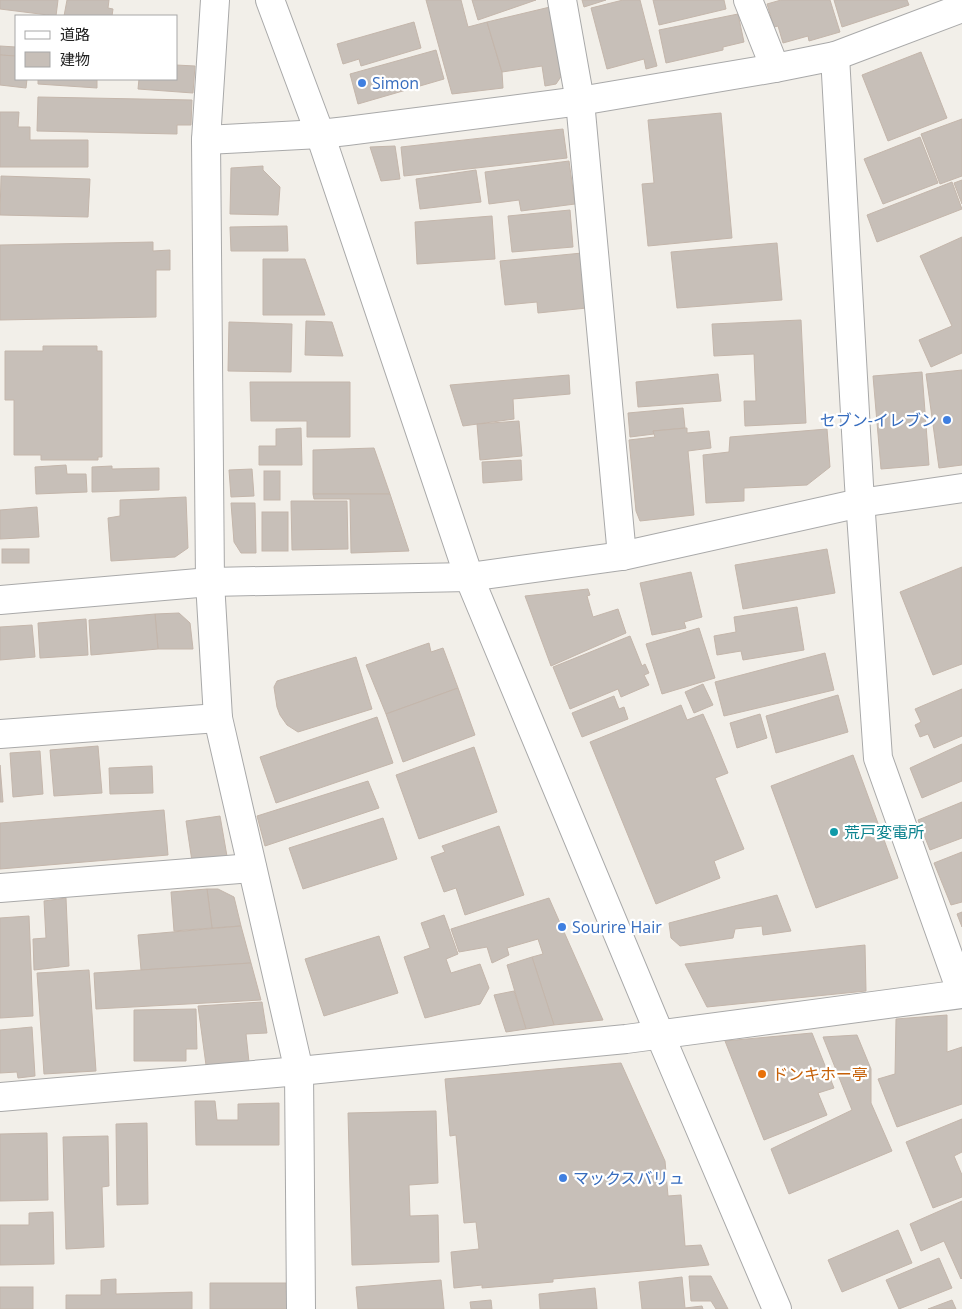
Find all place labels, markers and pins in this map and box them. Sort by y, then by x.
place label: Simon [372,72,419,94]
marker: Simon [356,77,368,89]
place label: セブン-イレブン [820,409,937,431]
marker: セブン-イレブン [941,414,953,426]
place label: 荒戸変電所 [844,821,924,843]
marker: 荒戸変電所 [828,826,840,838]
place label: Sourire Hair [572,916,662,938]
marker: Sourire Hair [556,921,568,933]
place label: ドンキホー亭 [772,1063,868,1085]
marker: ドンキホー亭 [756,1068,768,1080]
place label: マックスバリュ [573,1167,685,1189]
marker: マックスバリュ [557,1172,569,1184]

